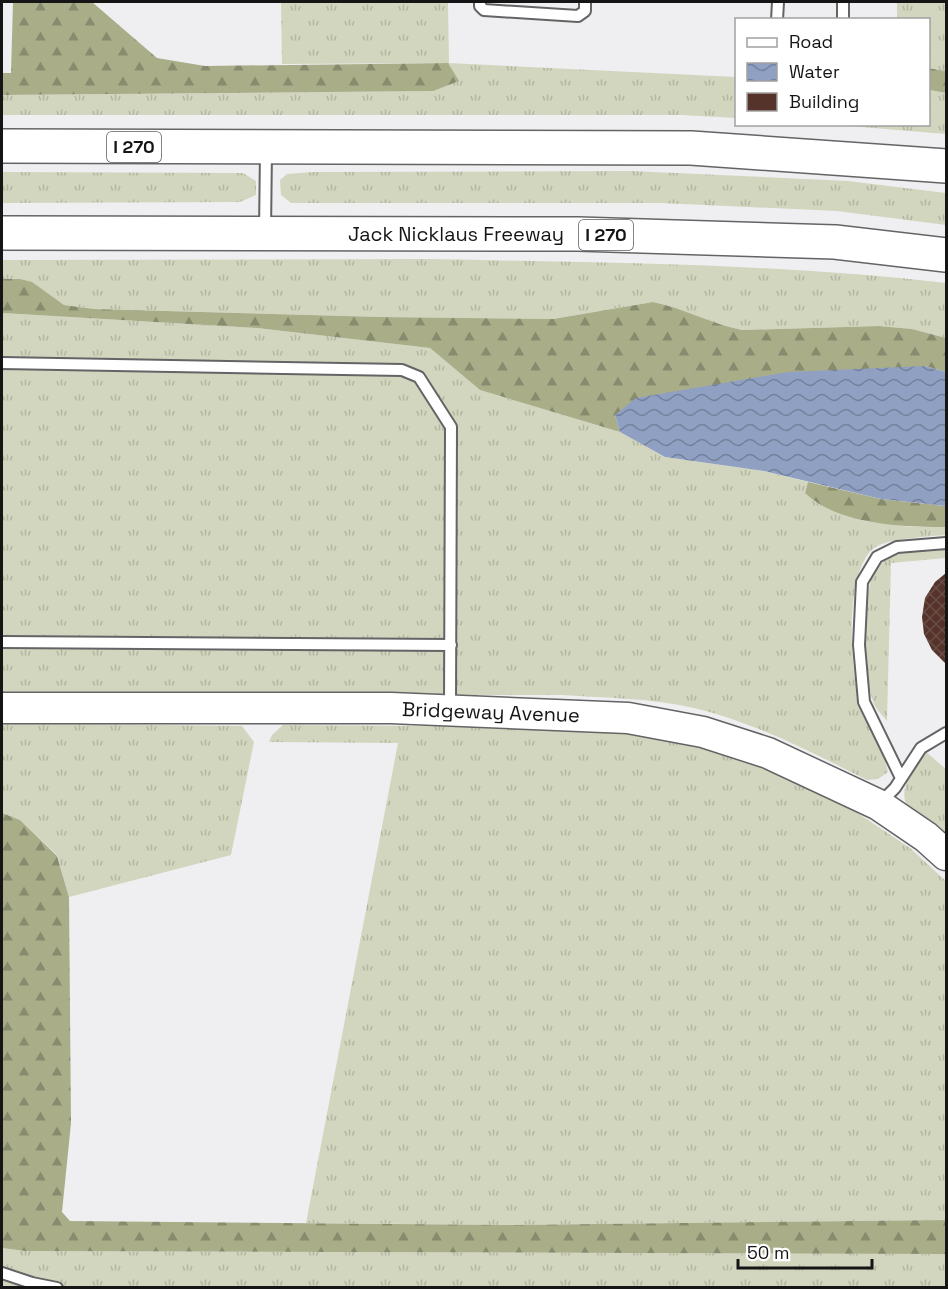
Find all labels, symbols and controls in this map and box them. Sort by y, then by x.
legend [735,18,930,126]
text: Road [789,30,833,53]
text: Water [789,60,840,83]
text: Building [789,90,859,113]
road number: I 270 [107,132,161,162]
road number: I 270 [579,220,633,250]
street label: Jack Nicklaus Freeway [348,221,564,247]
street label: Bridgeway Avenue [402,696,580,728]
scale bar [738,1232,872,1270]
text: 50 m [747,1241,789,1264]

